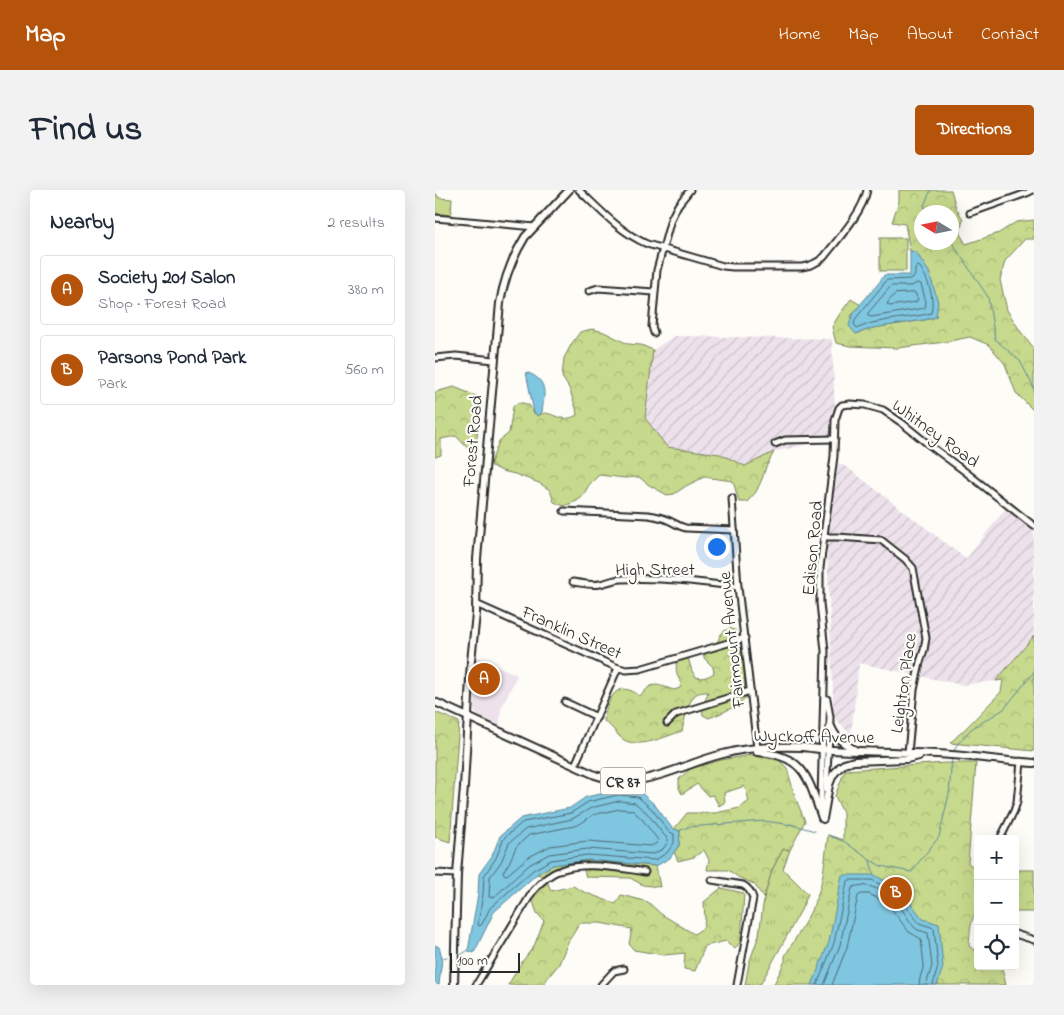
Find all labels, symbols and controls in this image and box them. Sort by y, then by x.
text: Map [25,18,66,53]
text: Home [779,22,820,48]
text: Map [848,22,879,48]
text: About [907,22,953,48]
text: Contact [981,22,1039,48]
text: Find us [30,105,142,156]
button: Directions [915,105,1034,155]
north arrow [914,205,959,250]
text: Nearby [50,208,114,238]
text: 2 results [327,211,385,235]
text: Society 201 Salon [98,265,236,292]
text: A [62,278,72,302]
text: 380 m [348,278,384,302]
text: Shop · Forest Road [98,292,226,316]
text: Parsons Pond Park [98,345,246,372]
text: B [62,358,72,382]
text: 560 m [344,358,384,382]
text: Park [98,372,127,396]
street label: Forest Road [457,394,491,489]
street label: Whitney Road [886,394,984,475]
street label: Edison Road [797,500,831,597]
your location [704,534,730,560]
street label: High Street [615,558,695,585]
street label: Fairmount Avenue [713,569,753,710]
street label: Franklin Street [516,600,625,668]
street label: Leighton Place [885,631,926,735]
pin: A [468,660,500,698]
street label: Wyckoff Avenue [753,724,876,752]
road number: CR 87 [601,768,645,794]
map controls [974,835,1019,970]
button: + [974,835,1019,880]
pin: B [880,874,912,912]
button: − [974,880,1019,925]
button: locate [974,925,1019,970]
scale bar [450,950,520,973]
text: 100 m [457,951,488,972]

